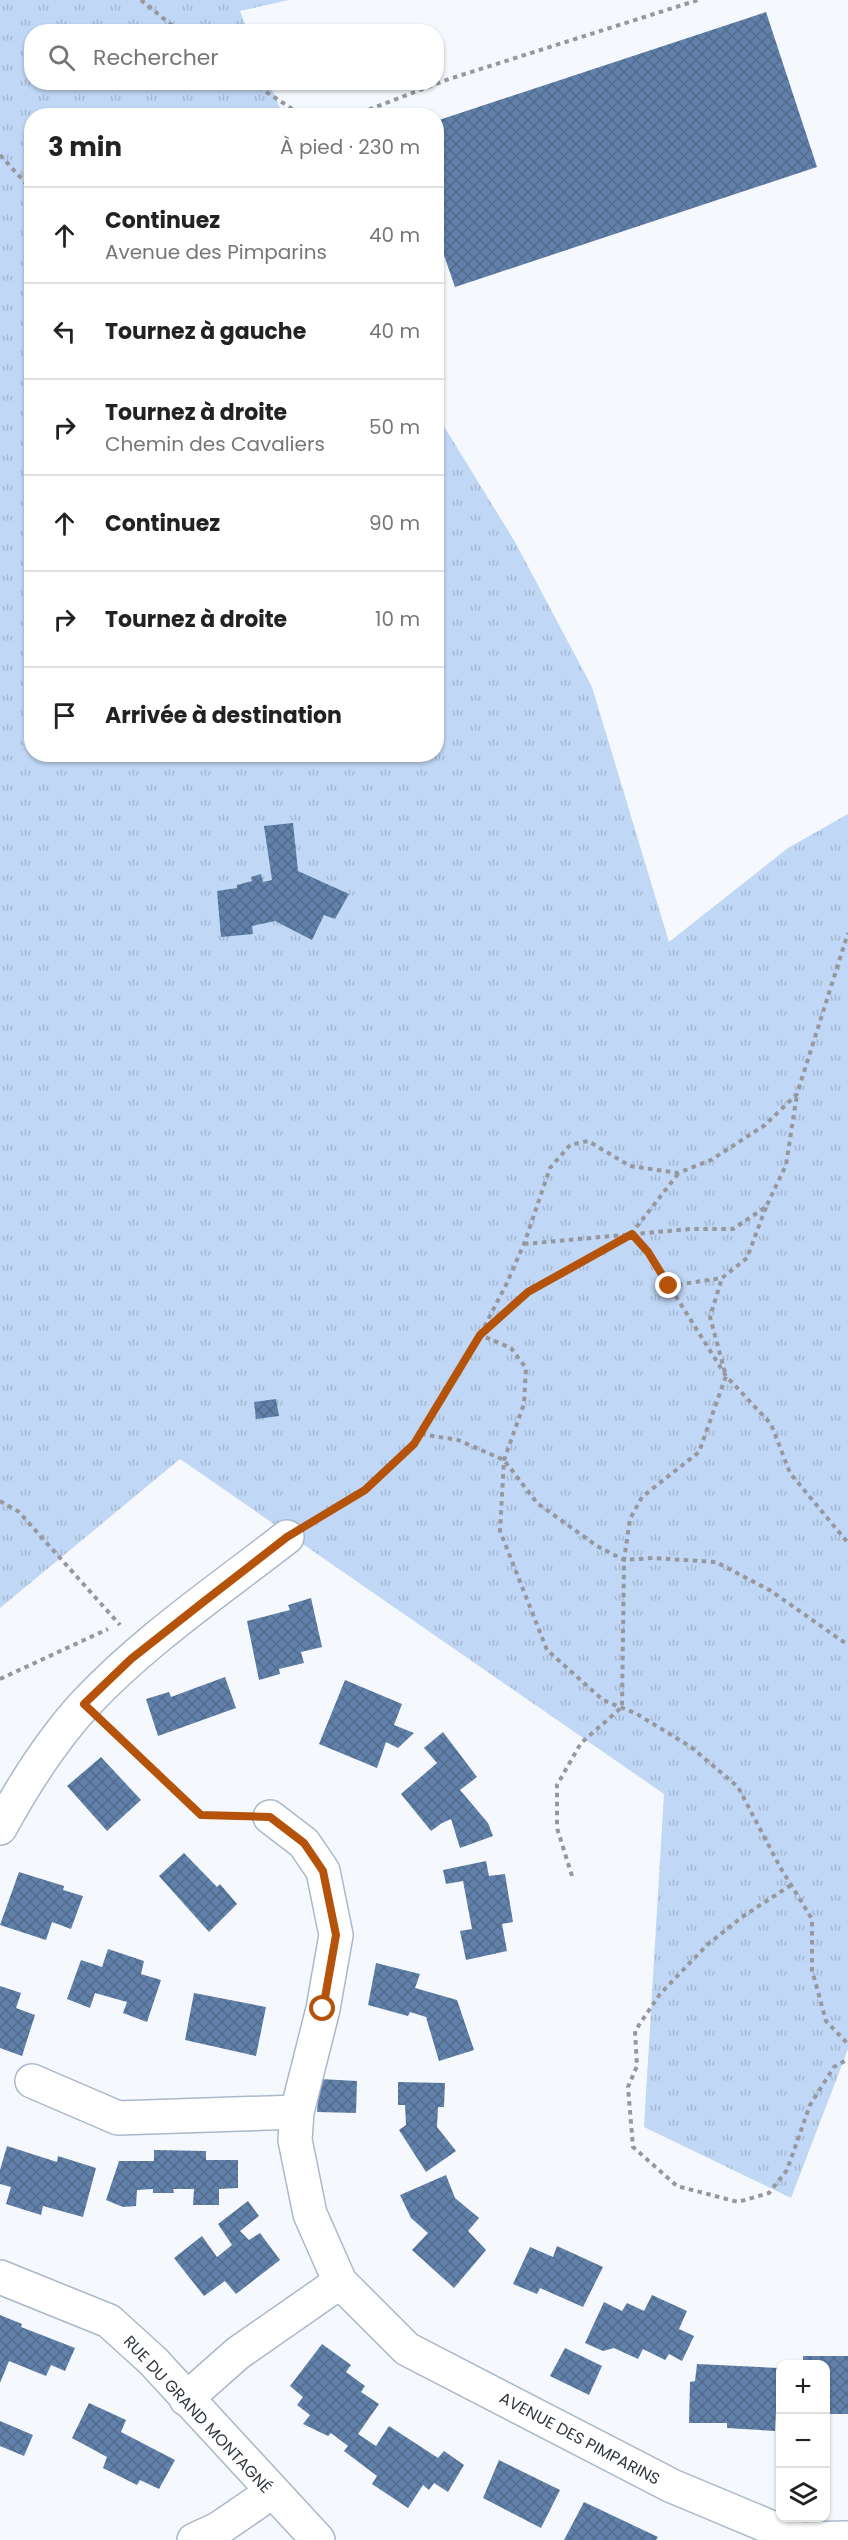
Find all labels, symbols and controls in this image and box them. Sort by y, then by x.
search box [24,24,444,90]
icon: search [45,41,78,74]
text: Rechercher [93,42,219,73]
text: 3 min [48,129,122,165]
text: À pied · 230 m [280,133,420,161]
text: Continuez [105,205,220,236]
icon: ahead [48,219,81,252]
text: 40 m [369,221,420,249]
text: Avenue des Pimparins [105,238,327,266]
icon: left [48,315,81,348]
text: Tournez à gauche [105,316,306,347]
text: 40 m [369,317,420,345]
text: Tournez à droite [105,397,287,428]
icon: right [48,411,81,444]
text: 50 m [369,413,420,441]
text: Chemin des Cavaliers [105,430,325,458]
icon: ahead [48,507,81,540]
text: Continuez [105,508,220,539]
text: 90 m [369,509,420,537]
icon: right [48,603,81,636]
text: Tournez à droite [105,604,287,635]
text: 10 m [375,605,420,633]
icon: arrive [48,699,81,732]
text: Arrivée à destination [105,700,342,731]
route end [655,1272,681,1298]
route start [309,1995,335,2021]
street label: RUE DU GRAND MONTAGNÉ [118,2330,277,2498]
map controls [776,2360,830,2522]
button: + [776,2360,830,2414]
street label: AVENUE DES PIMPARINS [495,2386,664,2491]
button: − [776,2414,830,2468]
button: layers [776,2468,830,2522]

